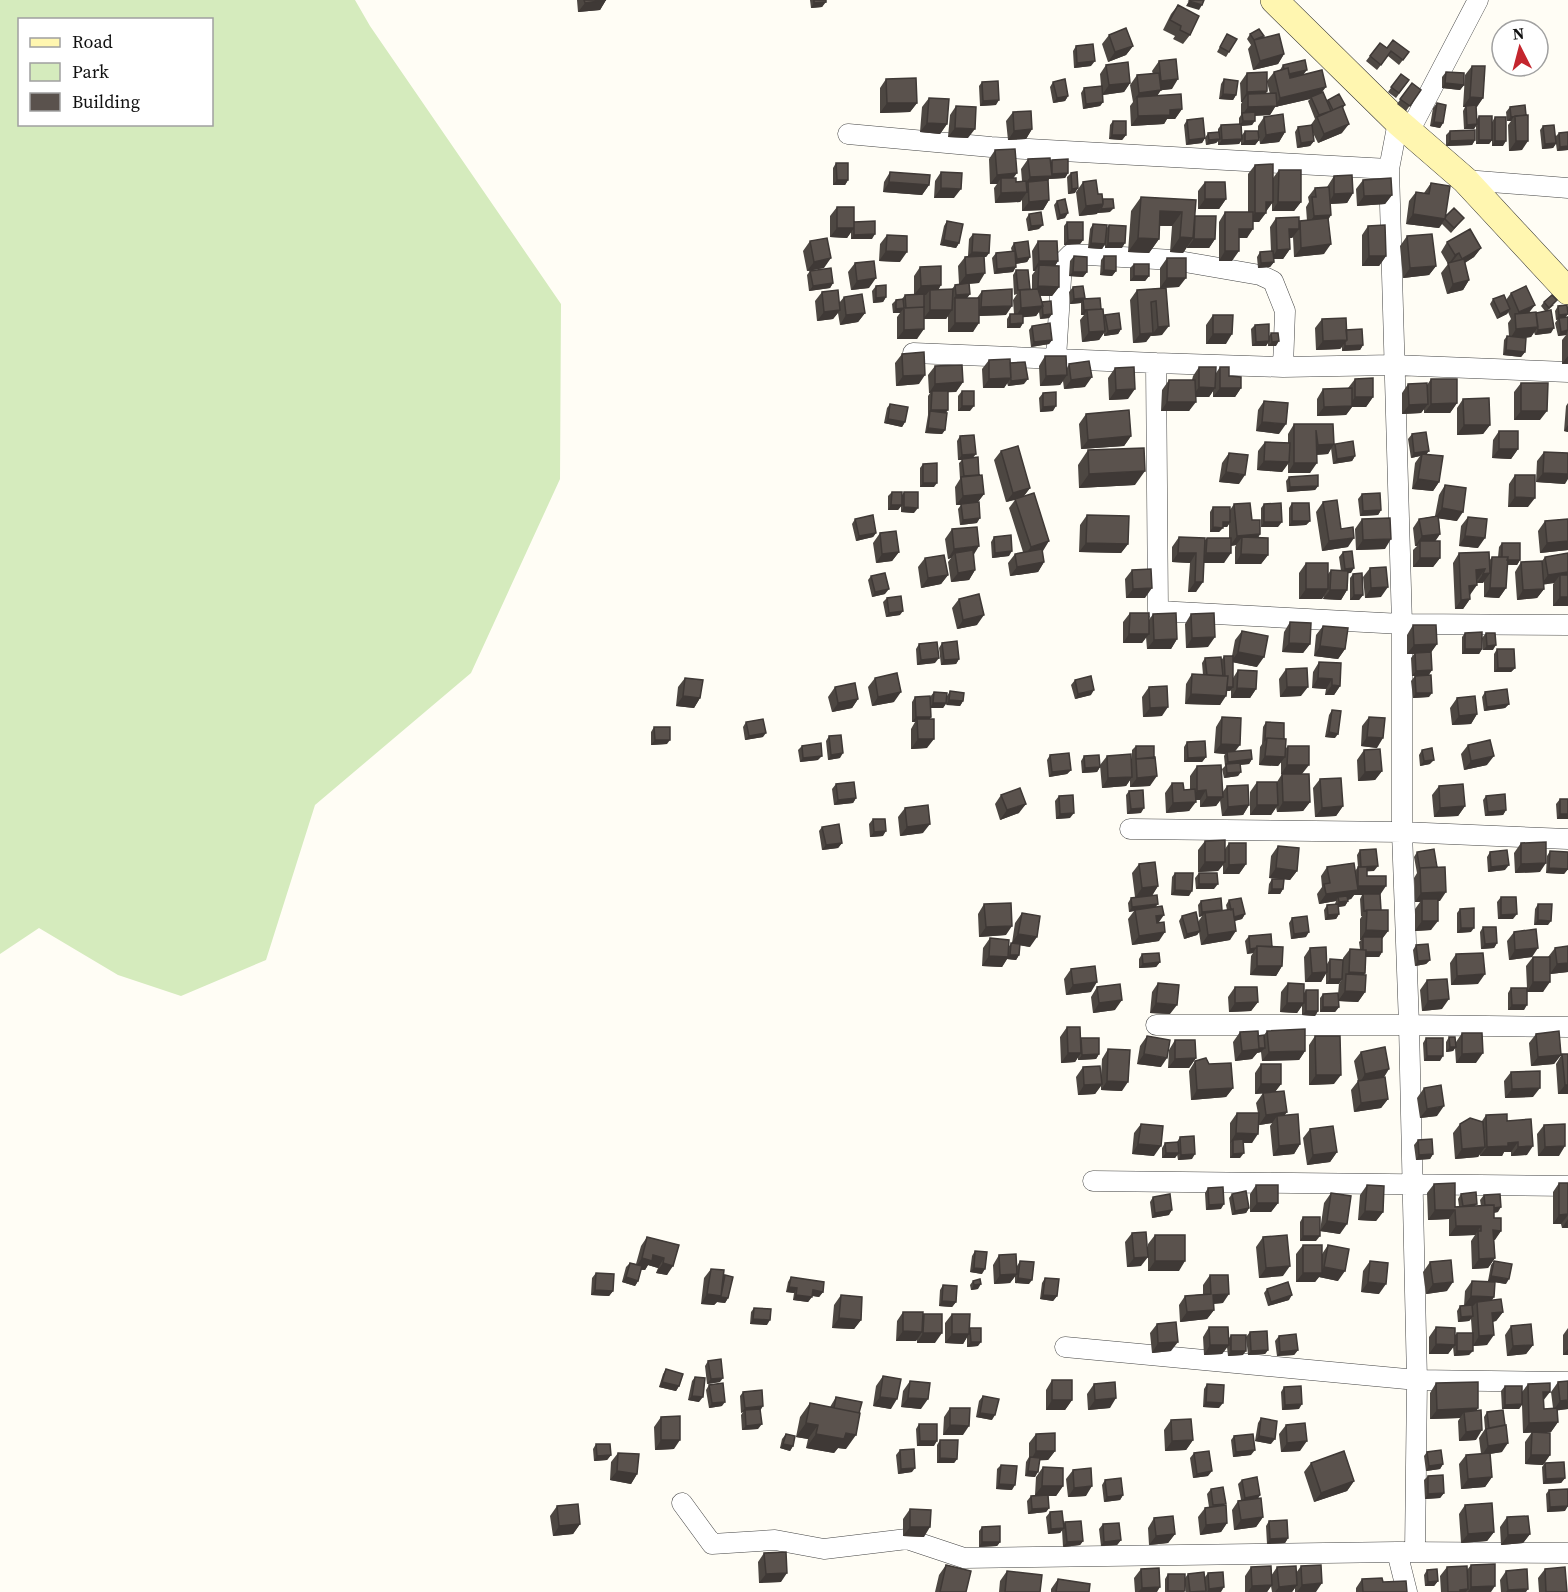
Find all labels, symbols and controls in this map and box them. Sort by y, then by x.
legend [18,18,213,126]
north arrow [1490,18,1550,78]
text: N [1511,21,1526,45]
text: Road [72,29,113,54]
text: Park [72,59,109,84]
text: Building [72,89,140,114]

